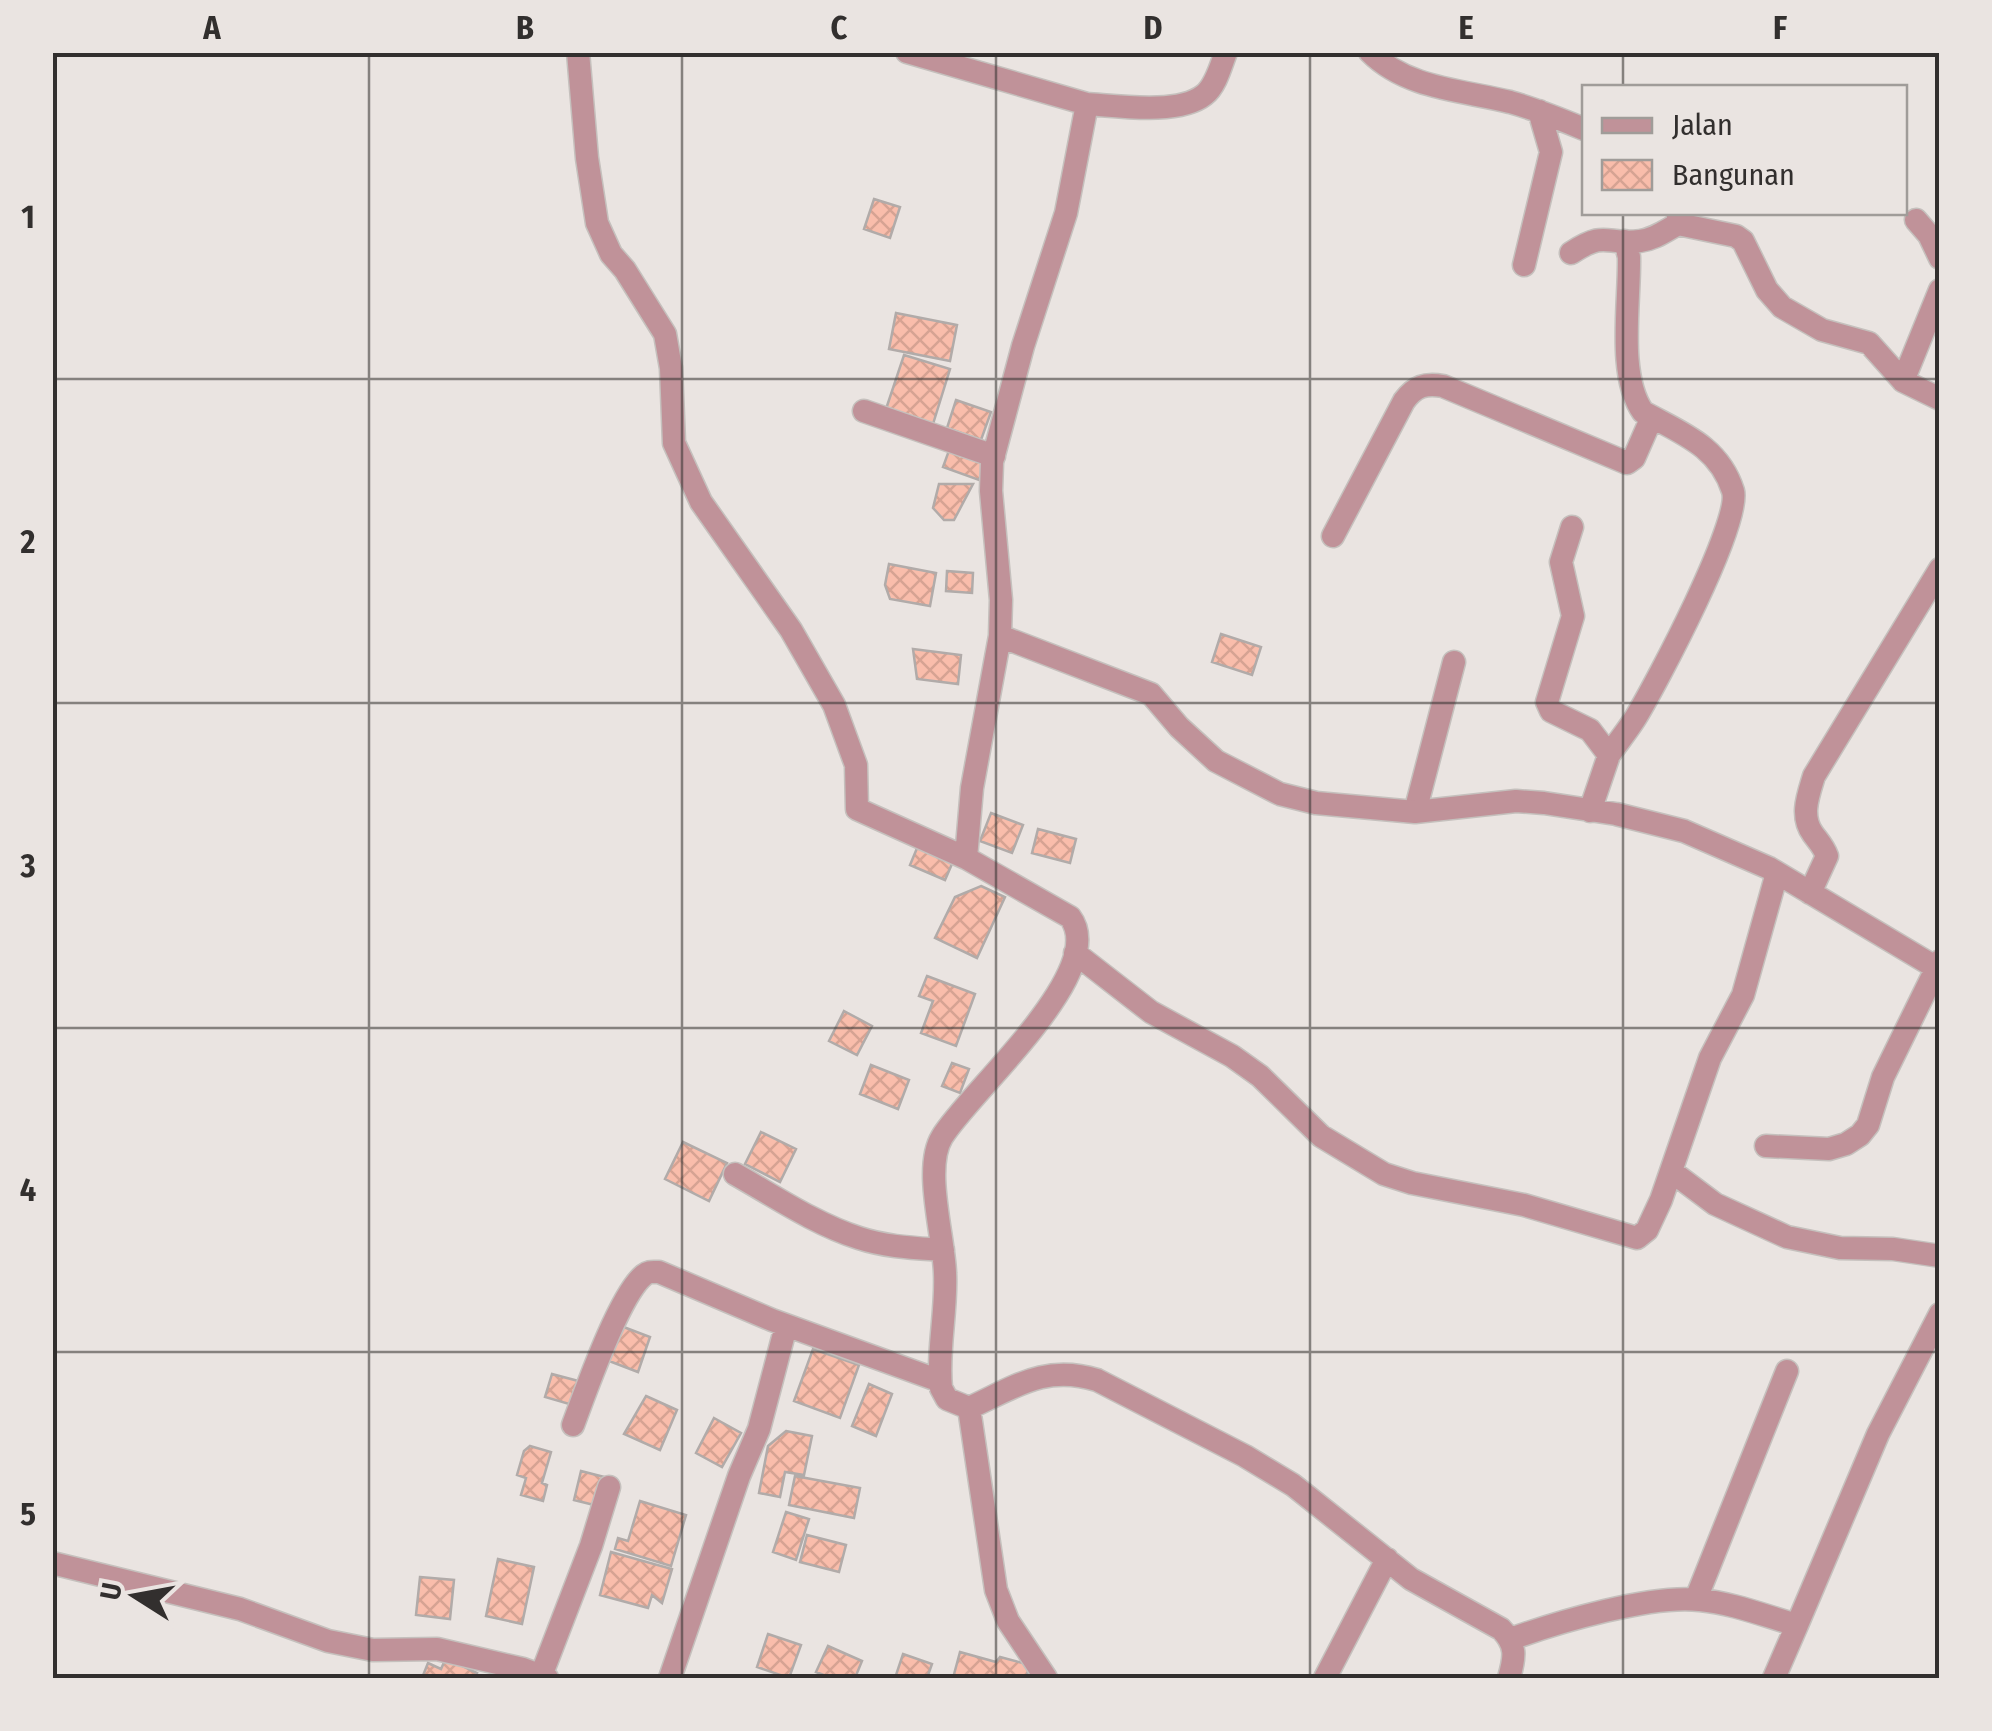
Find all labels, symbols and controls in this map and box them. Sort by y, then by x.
text: A [202,9,221,47]
text: B [516,9,534,47]
text: C [831,9,848,47]
text: D [1143,9,1163,47]
text: E [1458,9,1474,47]
text: F [1773,9,1787,47]
legend [1582,85,1907,215]
text: Jalan [1672,107,1733,143]
text: Bangunan [1672,157,1795,193]
text: 1 [21,198,35,236]
text: 2 [20,523,36,561]
text: 3 [19,847,36,885]
text: 4 [20,1171,36,1209]
text: 5 [20,1495,36,1533]
north arrow [85,1546,185,1646]
text: U [93,1580,129,1603]

